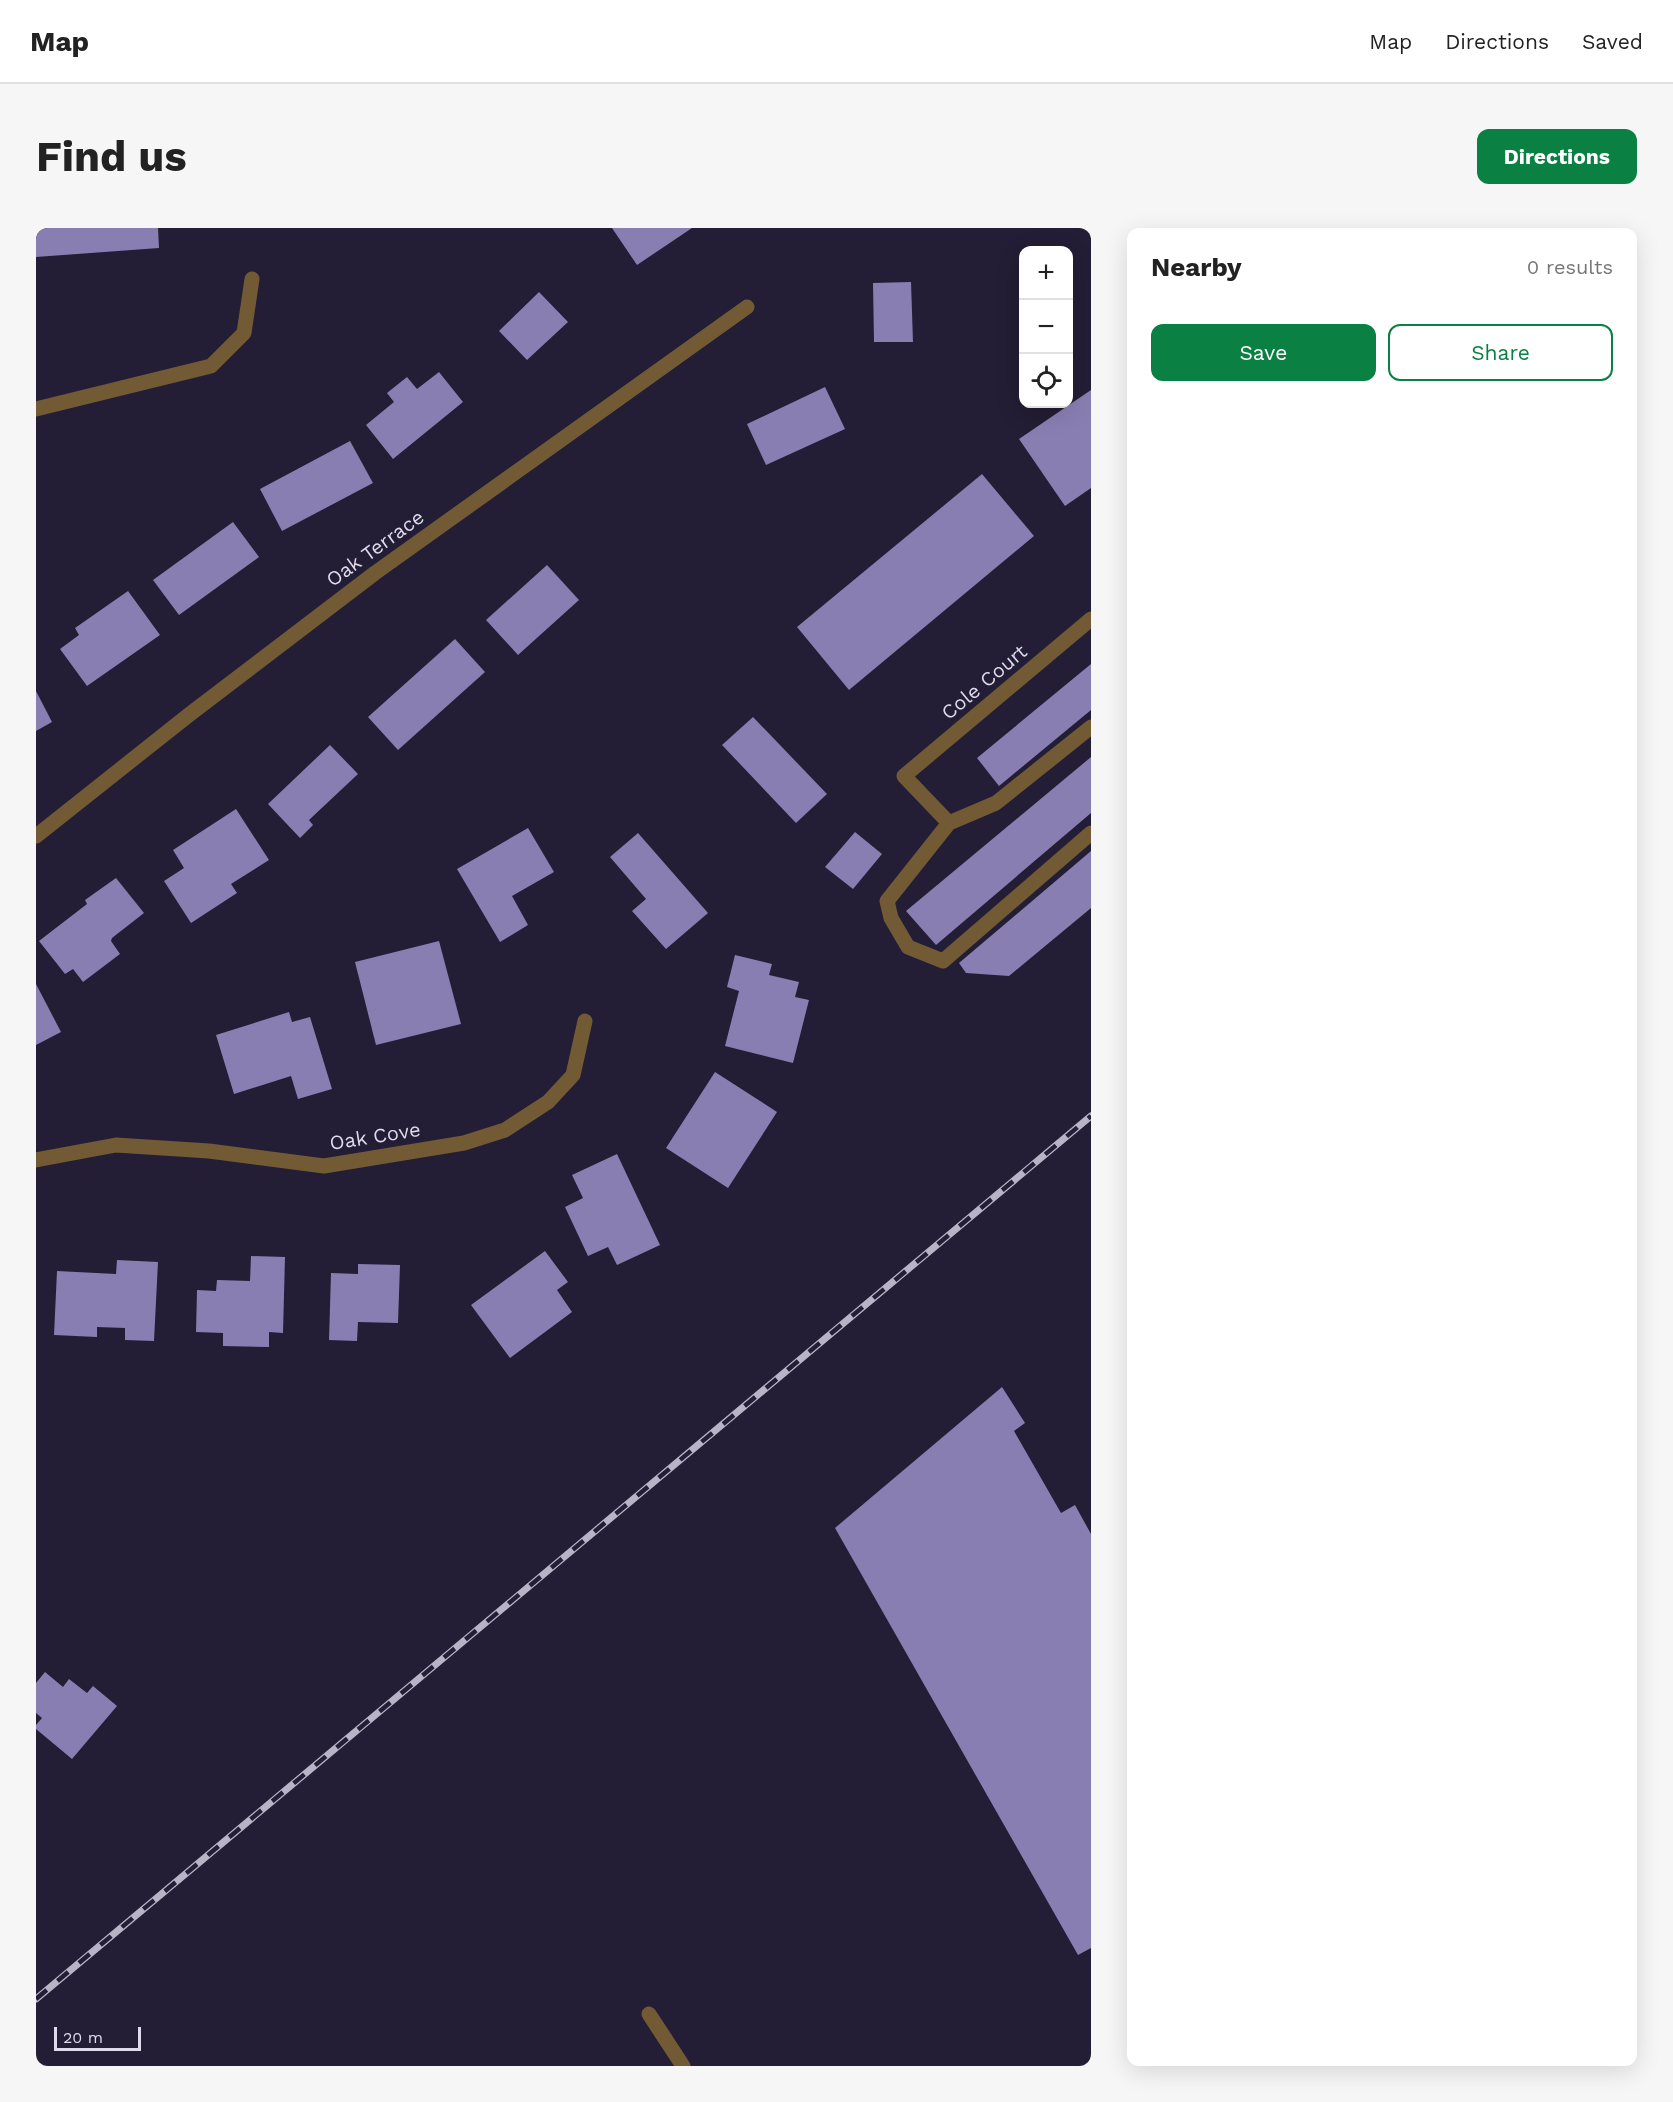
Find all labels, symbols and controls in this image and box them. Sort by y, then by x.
text: Map [30,25,89,58]
text: Map [1369,29,1412,54]
text: Directions [1445,29,1549,54]
text: Saved [1582,29,1643,54]
button: Directions [1477,129,1637,184]
text: Find us [36,132,187,181]
map controls [1019,246,1073,408]
button: + [1019,246,1073,300]
text: Nearby [1151,252,1242,282]
text: 0 results [1527,255,1613,279]
button: − [1019,300,1073,354]
button: Save [1151,324,1376,381]
button: Share [1388,324,1613,381]
button: locate [1019,354,1073,408]
street label: Oak Terrace [321,504,429,592]
street label: Cole Court [936,639,1032,725]
street label: Oak Cove [328,1117,422,1155]
scale bar [54,2024,141,2052]
text: 20 m [63,2028,103,2047]

